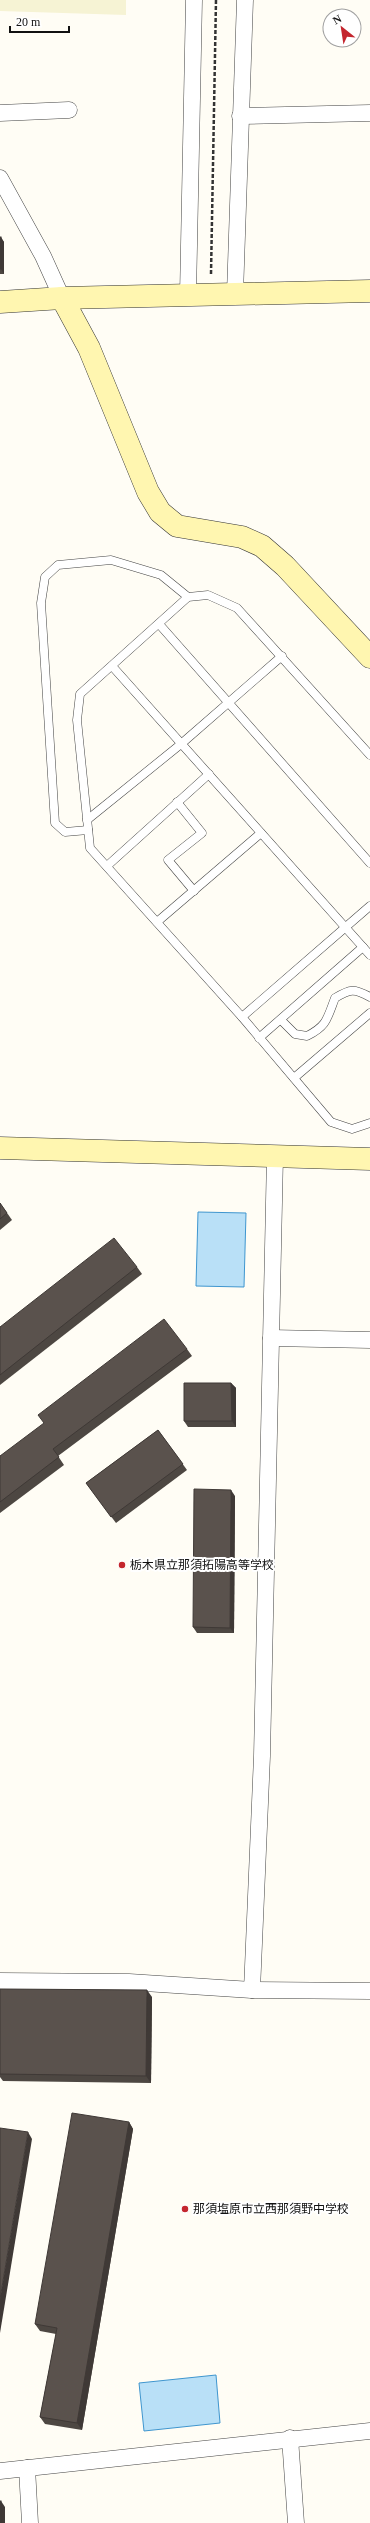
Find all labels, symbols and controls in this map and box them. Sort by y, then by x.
scale bar [10,8,69,34]
north arrow [322,8,362,48]
text: N [331,12,343,27]
text: 20 m [16,15,41,29]
place label: 栃木県立那須拓陽高等学校 [130,1558,274,1572]
marker: 栃木県立那須拓陽高等学校 [117,1560,127,1570]
place label: 那須塩原市立西那須野中学校 [193,2202,349,2216]
marker: 那須塩原市立西那須野中学校 [180,2204,190,2214]

